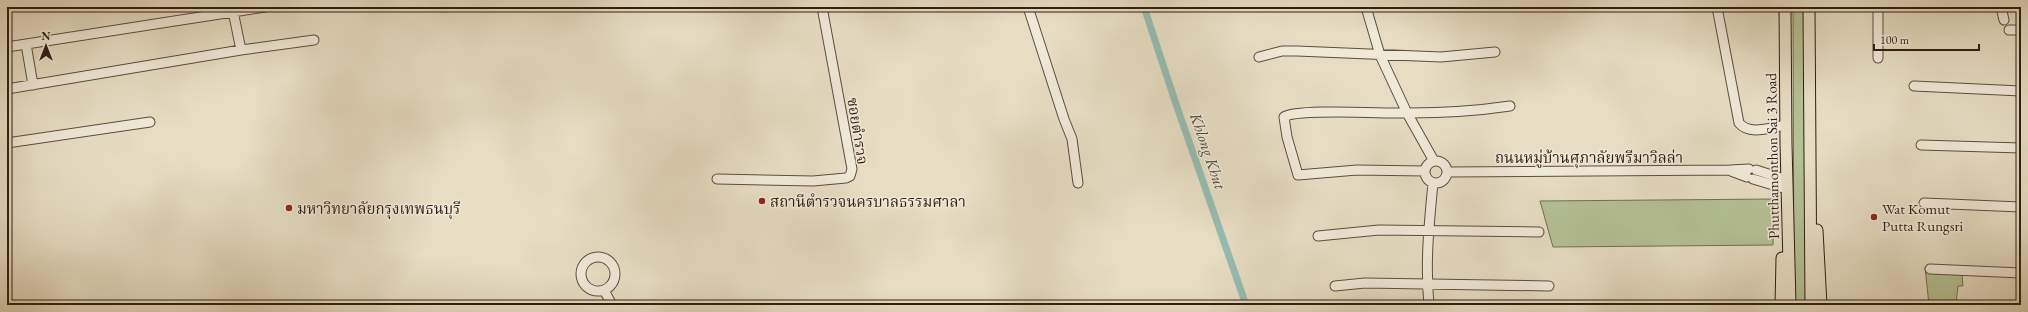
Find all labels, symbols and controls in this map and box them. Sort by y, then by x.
north arrow [26,26,66,66]
scale bar [1874,26,1979,52]
text: N [42,29,51,43]
text: 100 m [1880,32,1910,48]
street label: Phutthamonthon Sai 3 Road [1761,72,1783,239]
street label: ซอยตำรวจ [843,96,873,166]
water label: Khlong Khut [1185,109,1231,193]
street label: ถนนหมู่บ้านศุภาลัยพรีมาวิลล่า [1495,148,1683,169]
place label: สถานีตำรวจนครบาลธรรมศาลา [770,192,966,211]
marker: สถานีตำรวจนครบาลธรรมศาลา [757,196,767,206]
place label: มหาวิทยาลัยกรุงเทพธนบุรี [297,199,461,220]
place label: Wat Komut Putta Rungsri [1882,199,1963,235]
marker: มหาวิทยาลัยกรุงเทพธนบุรี [284,203,294,213]
marker: Wat Komut Putta Rungsri [1869,212,1879,222]

